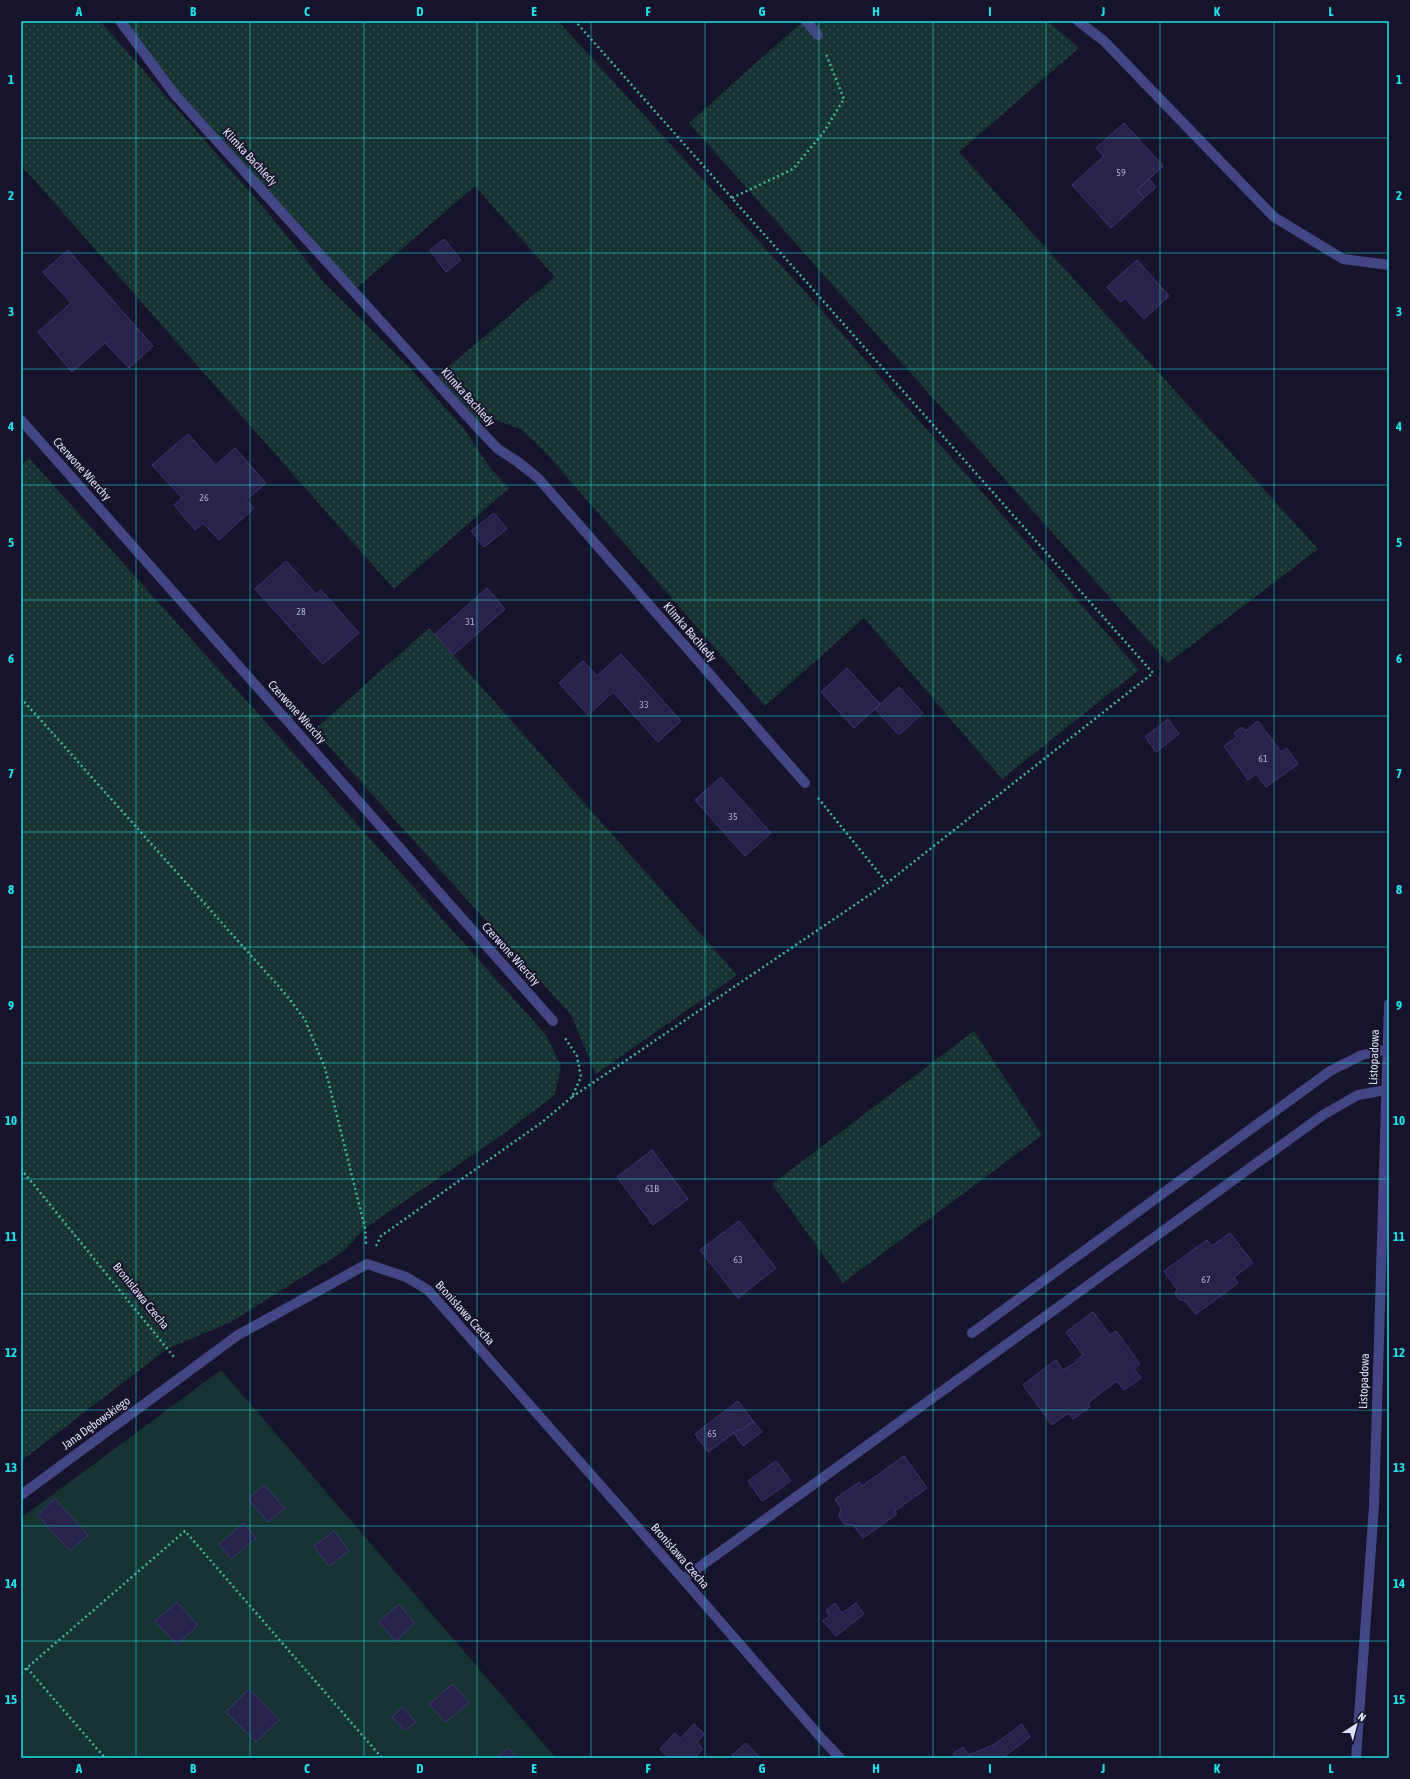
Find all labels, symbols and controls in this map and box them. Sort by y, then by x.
text: A [75,4,83,19]
text: B [190,4,197,19]
text: C [304,4,310,19]
text: D [416,4,424,19]
text: E [531,4,537,19]
text: F [645,4,651,19]
text: G [759,4,766,19]
text: H [872,4,880,19]
text: I [988,4,992,19]
text: J [1100,4,1105,19]
text: K [1214,4,1221,19]
text: L [1328,4,1334,19]
text: 1 [8,72,14,87]
text: 1 [1396,72,1402,87]
street label: Klimka Bachledy [220,125,280,189]
house number: 59 [1116,167,1126,178]
text: 2 [8,188,14,203]
text: 2 [1396,188,1402,203]
text: 3 [8,304,14,319]
text: 3 [1396,304,1402,319]
street label: Klimka Bachledy [438,365,498,429]
text: 4 [7,419,14,434]
text: 4 [1395,419,1402,434]
street label: Czerwone Wierchy [50,435,114,503]
house number: 26 [199,492,209,503]
text: 5 [8,535,14,550]
text: 5 [1396,535,1402,550]
street label: Klimka Bachledy [661,600,719,664]
house number: 28 [296,606,306,617]
house number: 31 [465,616,475,627]
text: 6 [8,651,14,666]
text: 6 [1396,651,1402,666]
street label: Czerwone Wierchy [265,678,329,746]
house number: 33 [639,699,649,710]
house number: 61 [1258,753,1268,764]
text: 7 [8,766,14,781]
text: 7 [1396,766,1402,781]
house number: 35 [728,811,738,822]
text: 8 [8,882,14,897]
text: 8 [1396,882,1402,897]
street label: Czerwone Wierchy [479,920,543,988]
text: 9 [8,998,14,1013]
text: 9 [1396,998,1402,1013]
street label: Listopadowa [1366,1029,1382,1085]
text: 10 [5,1113,17,1128]
text: 10 [1393,1113,1405,1128]
house number: 61B [645,1183,659,1194]
text: 11 [5,1229,17,1244]
text: 11 [1393,1229,1405,1244]
house number: 63 [733,1254,743,1265]
street label: Bronisława Czecha [110,1260,172,1332]
house number: 67 [1201,1274,1211,1285]
street label: Bronisława Czecha [433,1278,497,1348]
text: 12 [5,1345,17,1360]
text: 12 [1393,1345,1405,1360]
street label: Listopadowa [1356,1353,1372,1409]
street label: Jana Dębowskiego [59,1393,133,1452]
house number: 65 [707,1428,717,1439]
text: 13 [5,1460,17,1475]
text: 13 [1393,1460,1405,1475]
street label: Bronisława Czecha [648,1521,712,1591]
text: 14 [5,1576,17,1591]
text: 14 [1393,1576,1405,1591]
text: 15 [5,1692,17,1707]
text: 15 [1393,1692,1405,1707]
north arrow [1336,1705,1376,1745]
text: N [1356,1710,1368,1724]
text: A [75,1761,83,1776]
text: B [190,1761,197,1776]
text: C [304,1761,310,1776]
text: D [416,1761,424,1776]
text: E [531,1761,537,1776]
text: F [645,1761,651,1776]
text: G [759,1761,766,1776]
text: H [872,1761,880,1776]
text: I [988,1761,992,1776]
text: J [1100,1761,1105,1776]
text: K [1214,1761,1221,1776]
text: L [1328,1761,1334,1776]

